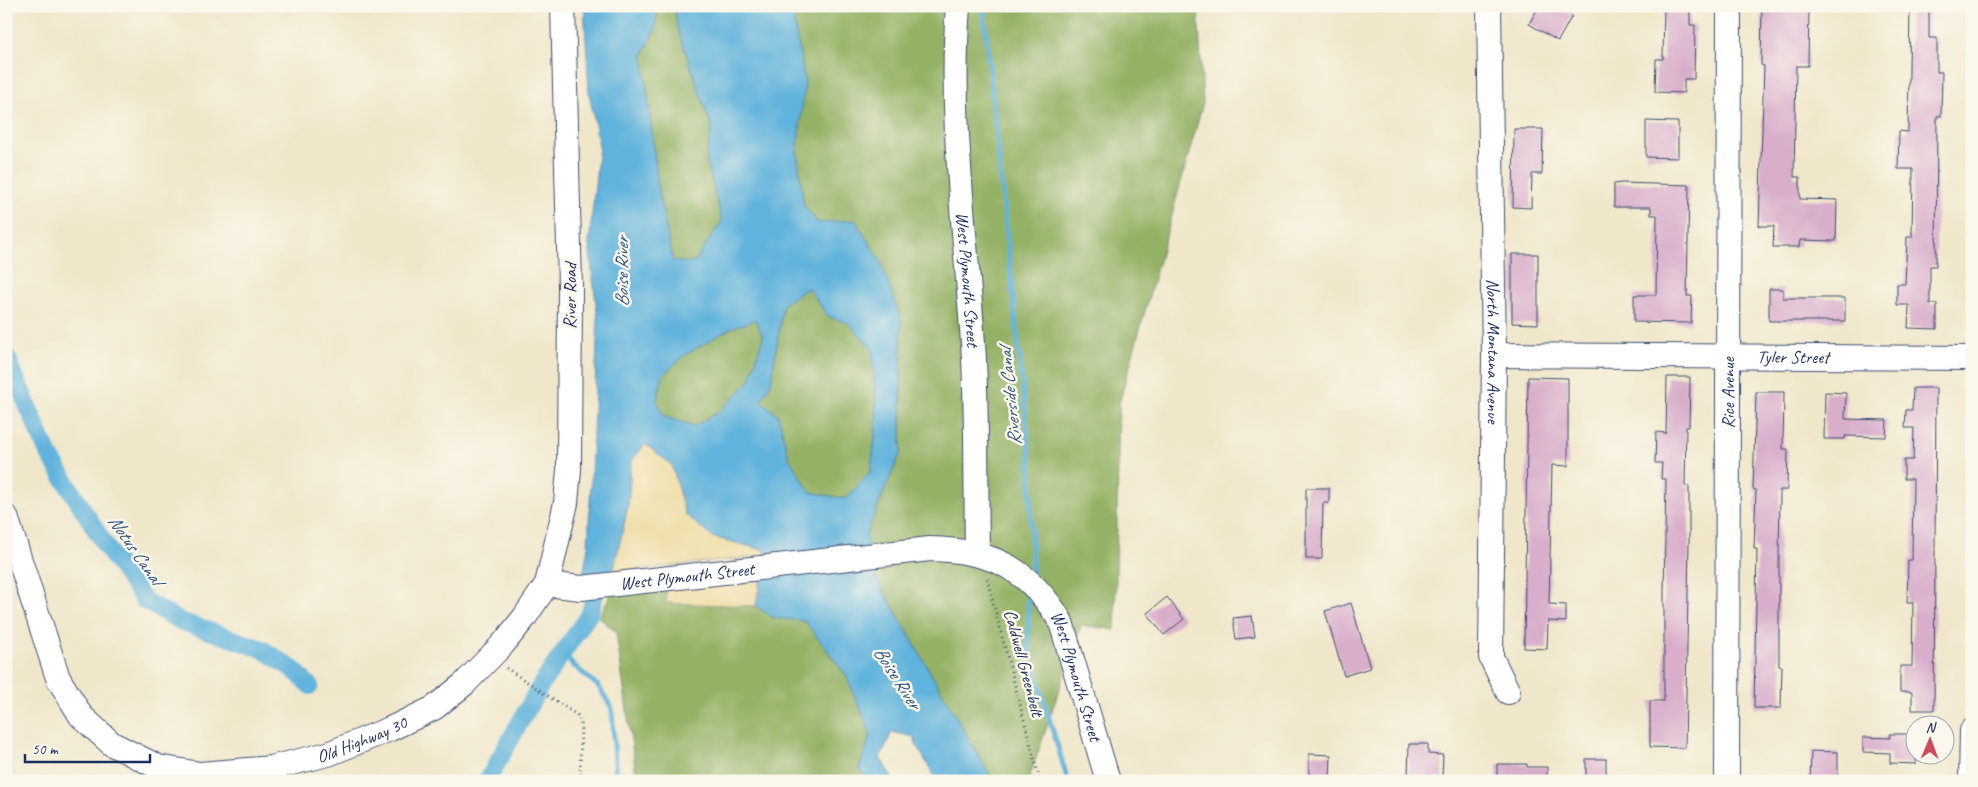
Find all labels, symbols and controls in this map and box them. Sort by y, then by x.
street label: West Plymouth Street [951,211,984,350]
water label: Boise River [610,234,634,307]
street label: River Road [559,260,581,329]
street label: North Montana Avenue [1482,278,1505,425]
water label: Riverside Canal [992,341,1027,447]
street label: Tyler Street [1757,346,1832,368]
street label: Rice Avenue [1717,356,1739,429]
water label: Notus Canal [103,510,172,595]
street label: West Plymouth Street [619,558,757,595]
street label: Caldwell Greenbelt [999,607,1049,721]
street label: West Plymouth Street [1046,607,1107,746]
water label: Boise River [868,642,928,716]
street label: Old Highway 30 [315,711,412,767]
north arrow [1906,714,1956,764]
text: N [1926,719,1937,736]
scale bar [25,732,150,764]
text: 50 m [32,740,59,759]

